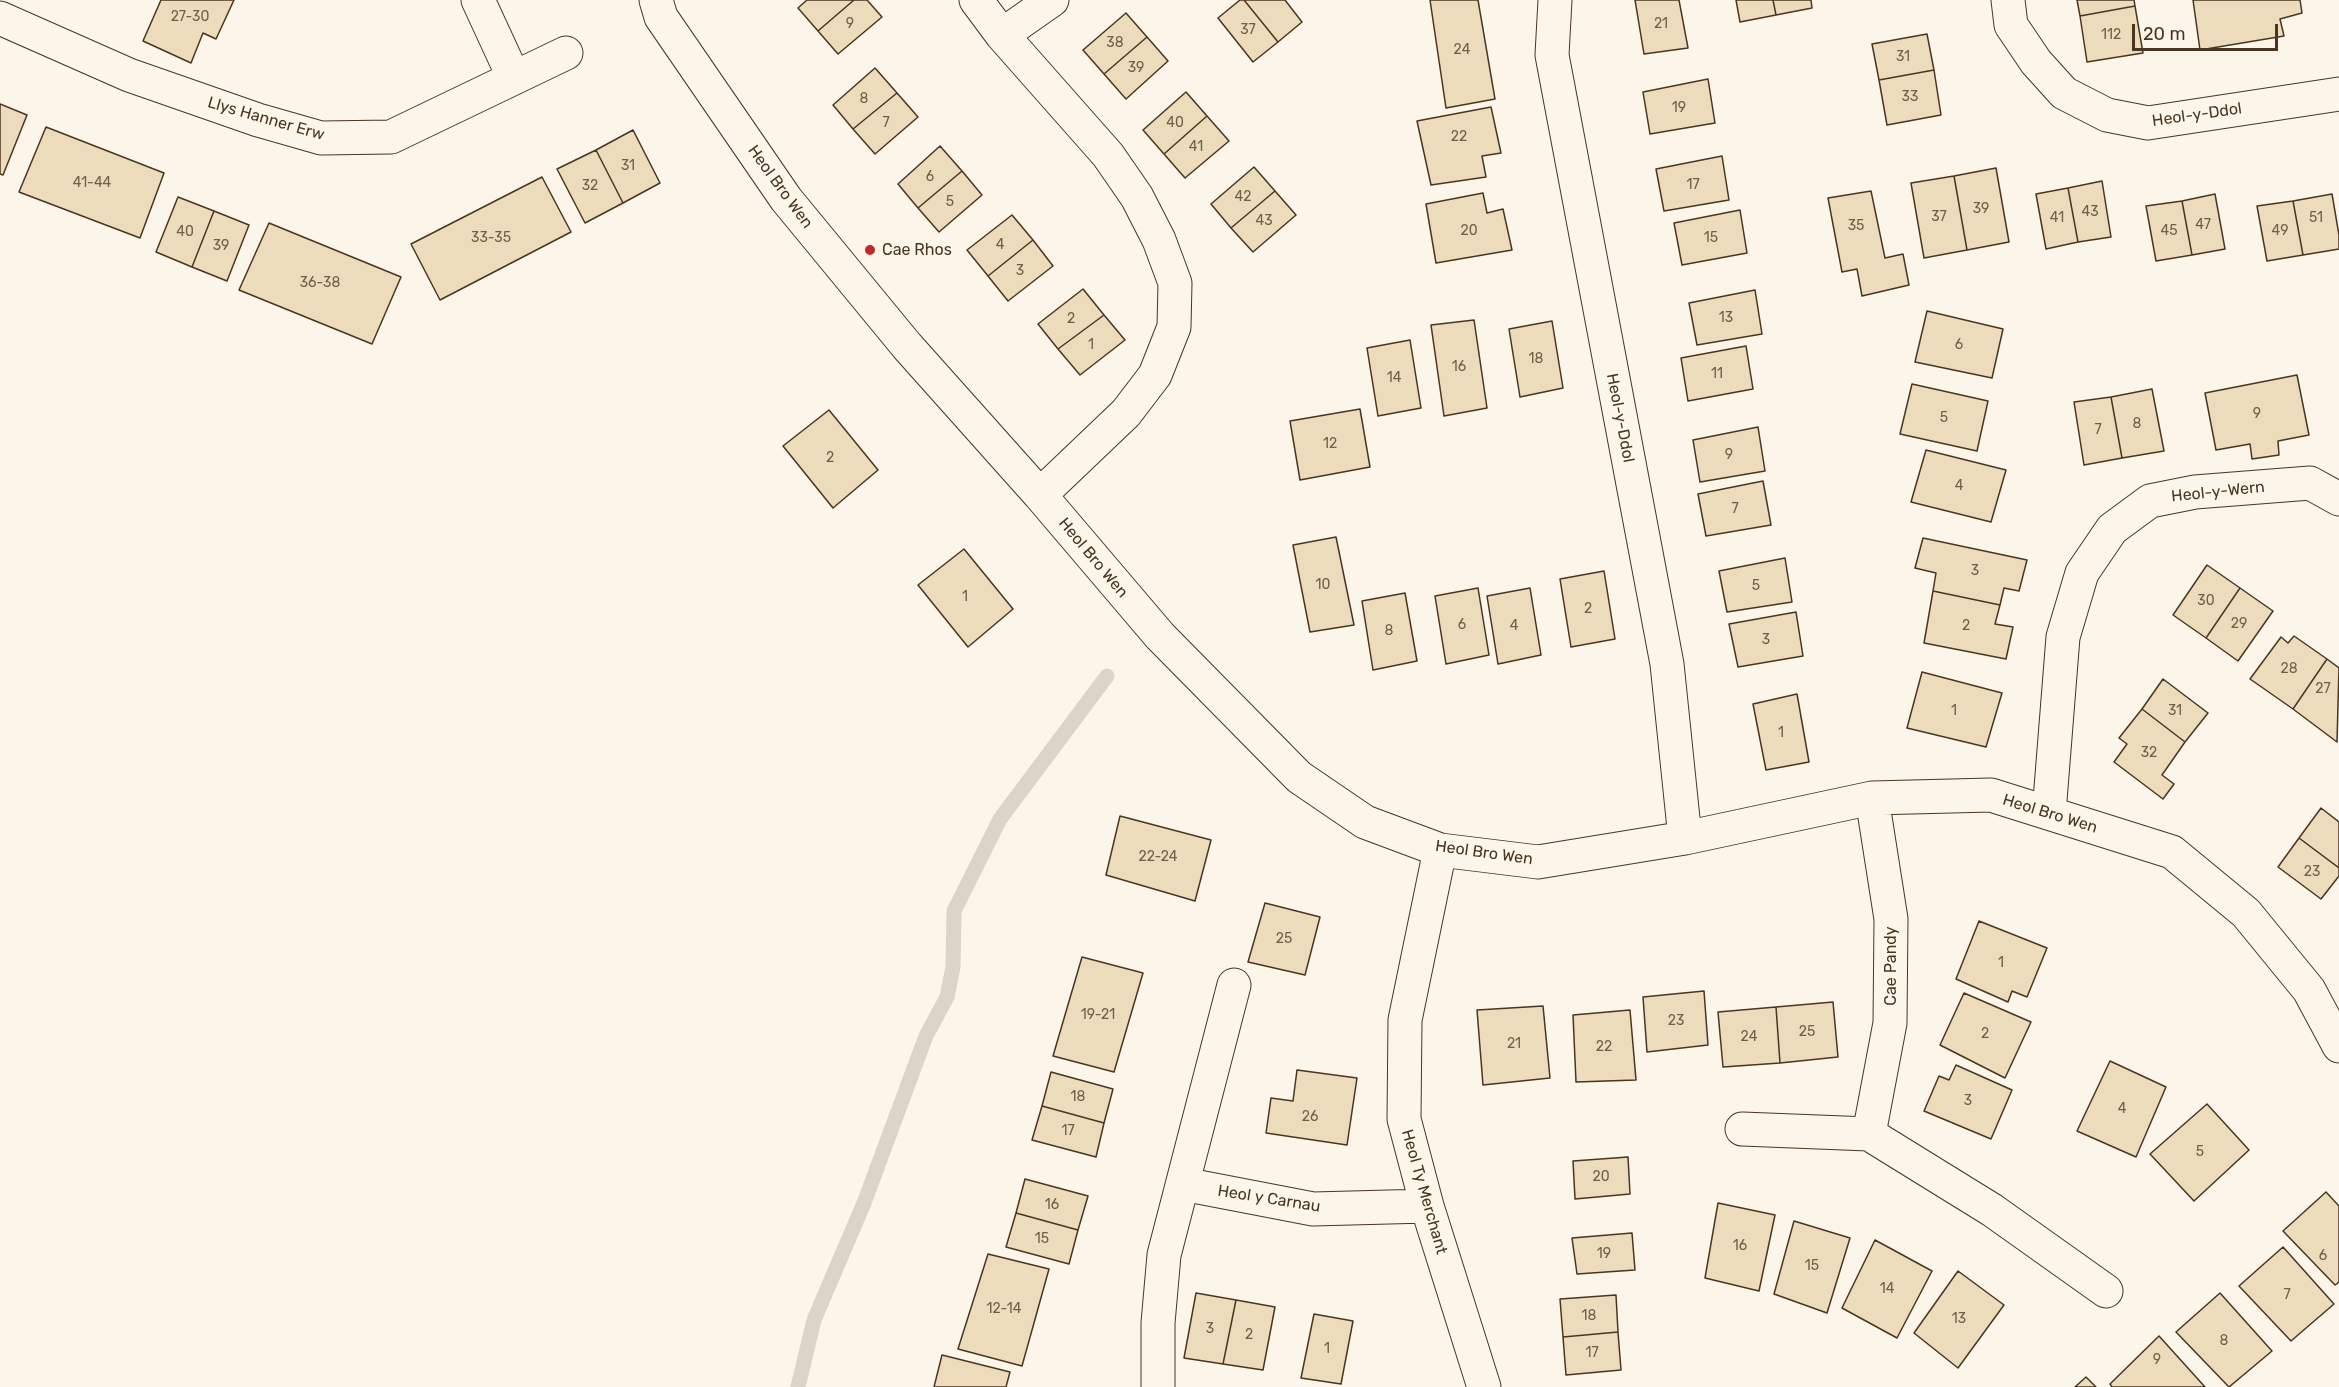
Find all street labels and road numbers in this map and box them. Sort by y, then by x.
street label: Llys Hanner Erw [205,93,327,145]
street label: Heol-y-Ddol [2151,99,2243,131]
street label: Heol Bro Wen [743,142,817,232]
street label: Heol-y-Ddol [1602,372,1638,464]
street label: Heol-y-Wern [2170,478,2266,506]
street label: Heol Bro Wen [1054,514,1132,602]
street label: Heol Bro Wen [2000,790,2100,838]
street label: Heol Bro Wen [1434,837,1534,869]
street label: Cae Pandy [1881,926,1901,1006]
street label: Heol Ty Merchant [1397,1127,1451,1257]
street label: Heol y Carnau [1216,1181,1322,1217]

